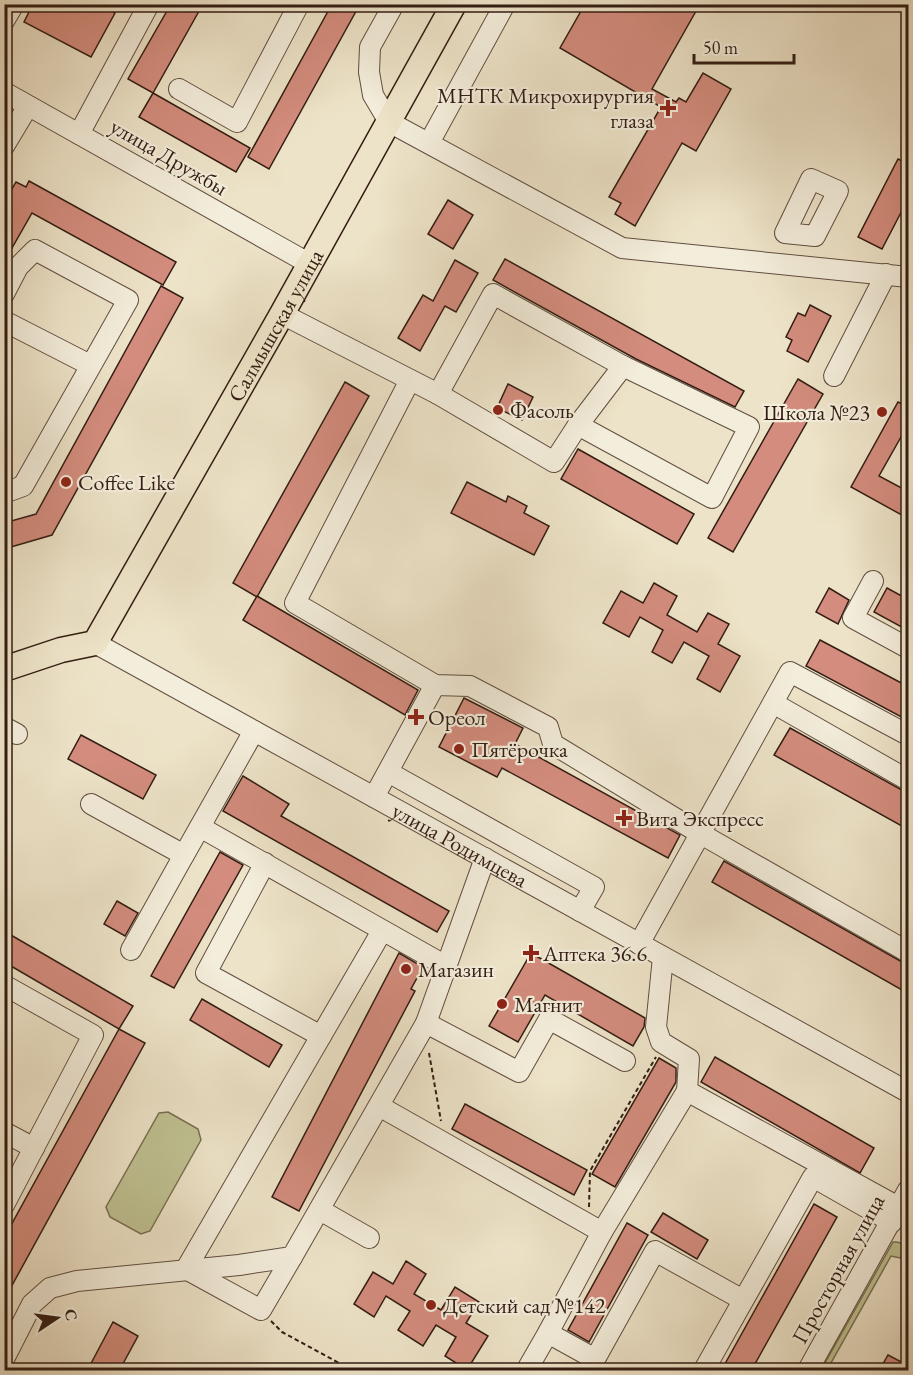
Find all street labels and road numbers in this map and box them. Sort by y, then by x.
street label: улица Дружбы [105,112,233,202]
street label: Салмышская улица [221,244,330,407]
street label: улица Родимцева [387,795,533,894]
street label: Просторная улица [785,1189,891,1349]

